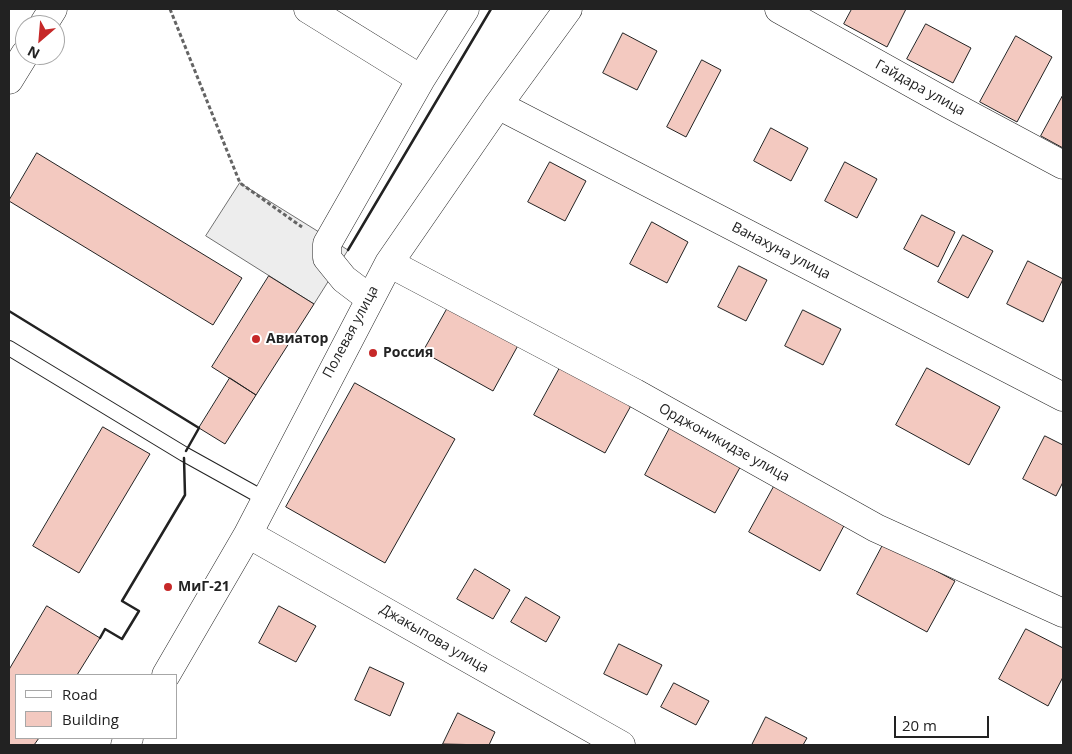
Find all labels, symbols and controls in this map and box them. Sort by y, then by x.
north arrow [15,15,65,65]
text: N [24,42,43,64]
street label: Гайдара улица [872,56,968,120]
street label: Ванахуна улица [729,219,833,283]
street label: Полевая улица [320,283,382,381]
place label: Авиатор [266,331,328,347]
marker: Авиатор [250,333,262,345]
place label: Россия [383,345,433,361]
marker: Россия [367,347,379,359]
street label: Орджоникидзе улица [656,400,792,486]
place label: МиГ-21 [178,579,230,595]
marker: МиГ-21 [162,581,174,593]
street label: Джакыпова улица [377,601,491,677]
legend [15,674,178,739]
text: Road [62,684,98,704]
scale bar [897,706,992,738]
text: Building [62,709,119,729]
text: 20 m [902,715,937,735]

